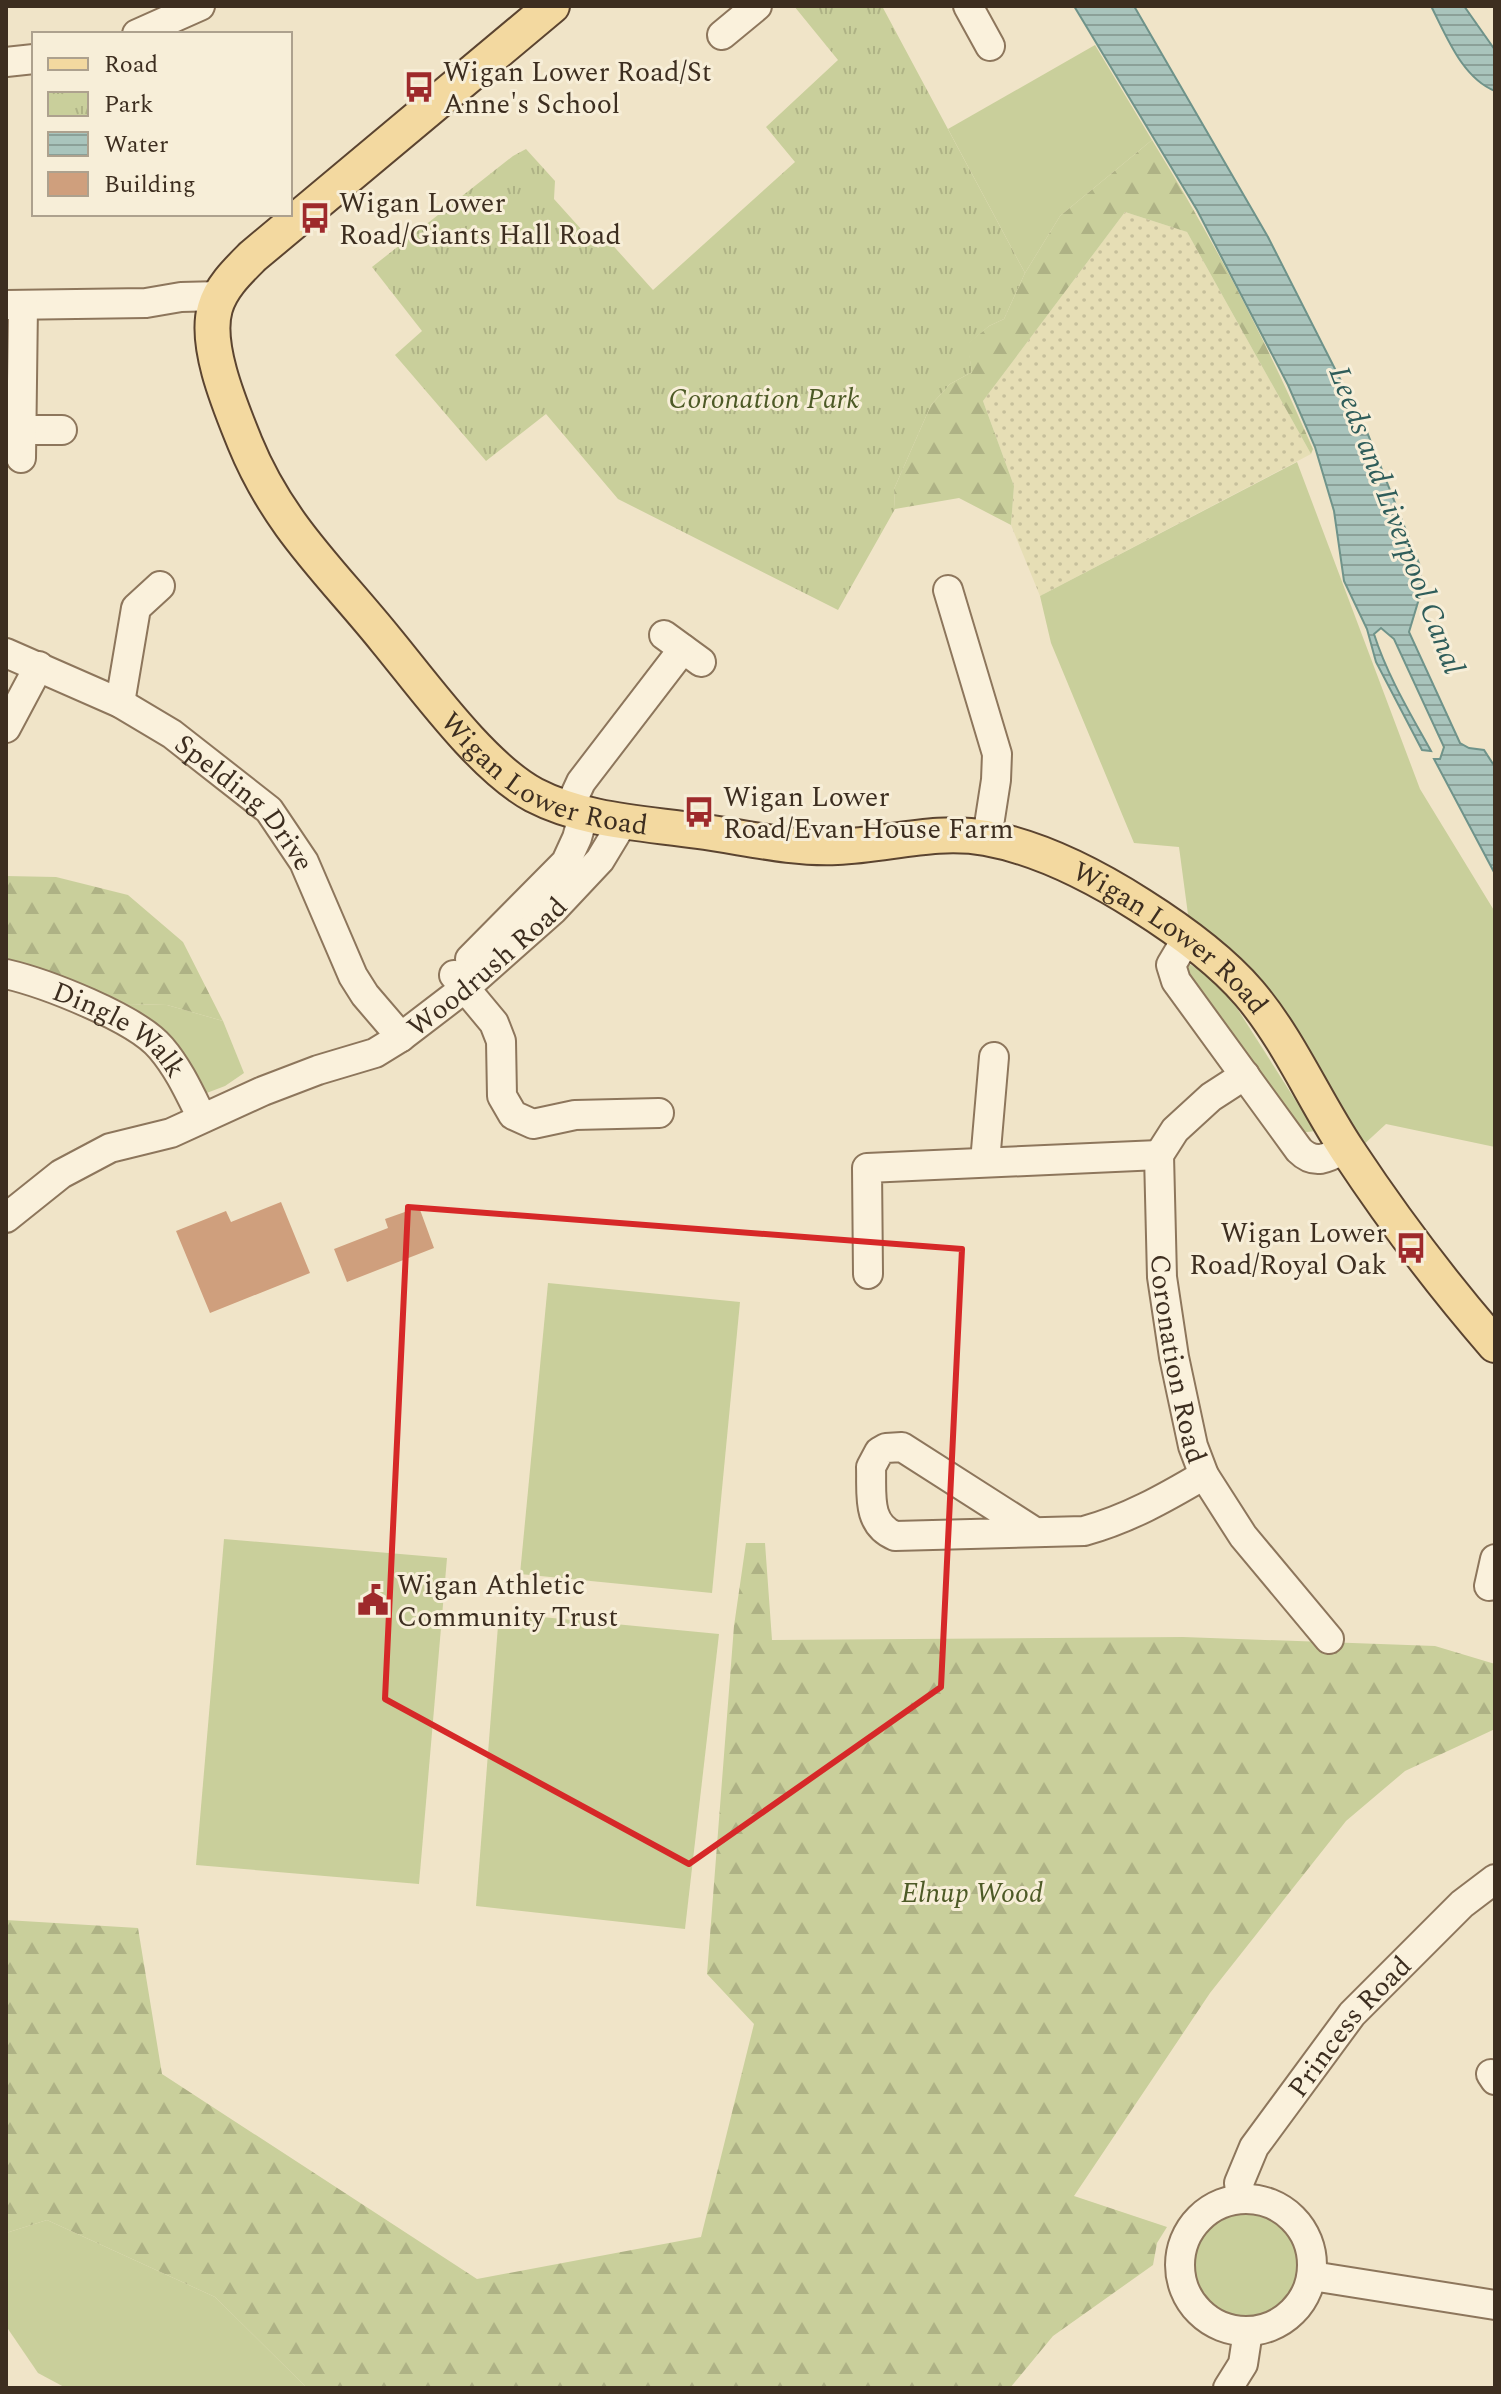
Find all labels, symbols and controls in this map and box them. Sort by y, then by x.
legend [32,32,292,216]
text: Road [104,47,158,83]
place label: Wigan Lower Road/St Anne's School [443,51,712,126]
bus stop icon: Wigan Lower Road/St Anne's School [402,70,436,104]
text: Park [104,87,154,123]
text: Water [104,127,168,163]
text: Building [104,167,196,203]
place label: Wigan Lower Road/Giants Hall Road [339,182,621,257]
bus stop icon: Wigan Lower Road/Giants Hall Road [298,201,332,235]
water label: Leeds and Liverpool Canal [1316,359,1476,682]
park label: Coronation Park [668,378,860,421]
street label: Wigan Lower Road [430,702,650,847]
street label: Spelding Drive [165,724,325,878]
place label: Wigan Lower Road/Evan House Farm [723,776,1013,851]
bus stop icon: Wigan Lower Road/Evan House Farm [682,795,716,829]
street label: Wigan Lower Road [1065,850,1278,1024]
street label: Woodrush Road [398,887,578,1048]
street label: Dingle Walk [46,970,196,1086]
place label: Wigan Lower Road/Royal Oak [1189,1212,1387,1287]
bus stop icon: Wigan Lower Road/Royal Oak [1394,1231,1428,1265]
street label: Coronation Road [1138,1254,1218,1470]
place label: Wigan Athletic Community Trust [397,1564,618,1639]
public building icon: Wigan Athletic Community Trust [356,1583,390,1617]
park label: Elnup Wood [901,1872,1043,1915]
street label: Princess Road [1277,1946,1422,2107]

